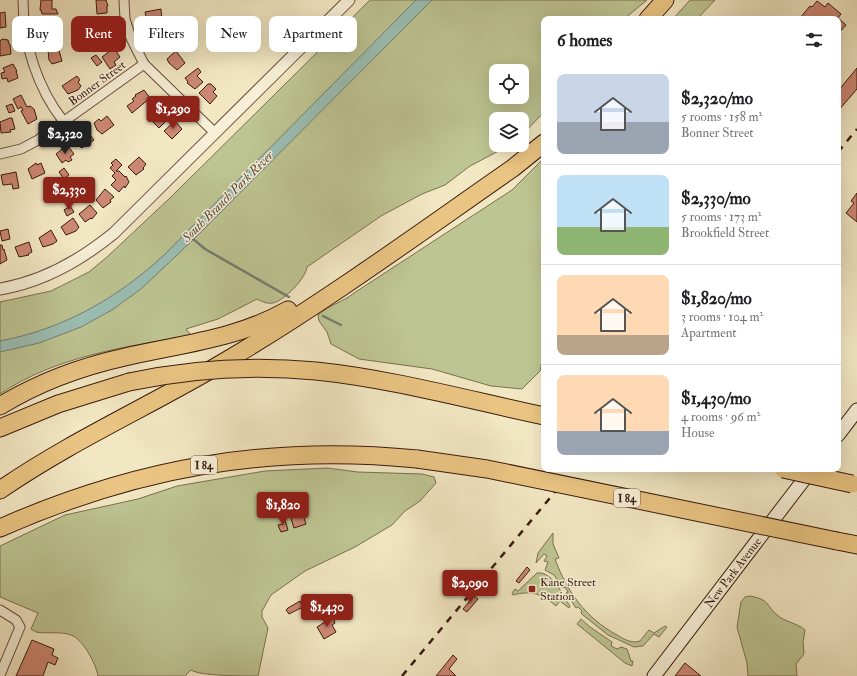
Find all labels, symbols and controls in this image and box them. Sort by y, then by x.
chip: Buy [12,16,63,52]
chip: Rent [71,16,126,52]
chip: Filters [134,16,198,52]
chip: New [206,16,261,52]
chip: Apartment [269,16,357,52]
icon: filters [803,29,825,51]
text: 6 homes [557,30,612,51]
street label: Bonner Street [66,58,129,109]
map controls [489,64,529,152]
button: locate [489,64,529,104]
text: $2,320/mo [681,88,753,109]
icon: home [589,90,637,138]
pin: $1,290 [140,96,206,130]
text: $1,290 [155,101,191,117]
text: 5 rooms · 158 m² [681,109,762,125]
button: layers [489,112,529,152]
pin: $2,320 [32,121,98,155]
text: Bonner Street [681,125,754,141]
text: $2,320 [47,126,83,142]
water label: South Branch Park River [178,147,278,246]
pin: $2,330 [36,177,102,211]
text: $2,330 [52,182,86,198]
text: $2,330/mo [681,188,751,209]
icon: home [589,191,637,239]
text: 5 rooms · 173 m² [681,209,761,225]
text: Brookfield Street [681,225,769,241]
text: $1,820/mo [681,288,752,309]
icon: home [589,291,637,339]
text: 3 rooms · 104 m² [681,309,763,325]
text: Apartment [681,325,737,341]
text: $1,430/mo [681,388,751,409]
icon: home [589,391,637,439]
text: 4 rooms · 96 m² [681,409,760,425]
text: House [681,425,714,441]
road number: I 84 [191,456,217,474]
road number: I 84 [614,489,640,507]
pin: $1,820 [250,492,316,526]
text: $1,820 [266,497,300,513]
street label: New Park Avenue [702,535,765,611]
pin: $2,090 [437,570,503,604]
text: $2,090 [451,575,489,591]
place label: Kane Street Station [540,575,596,604]
marker: Kane Street Station [527,584,537,594]
pin: $1,430 [294,594,360,628]
text: $1,430 [310,599,344,615]

